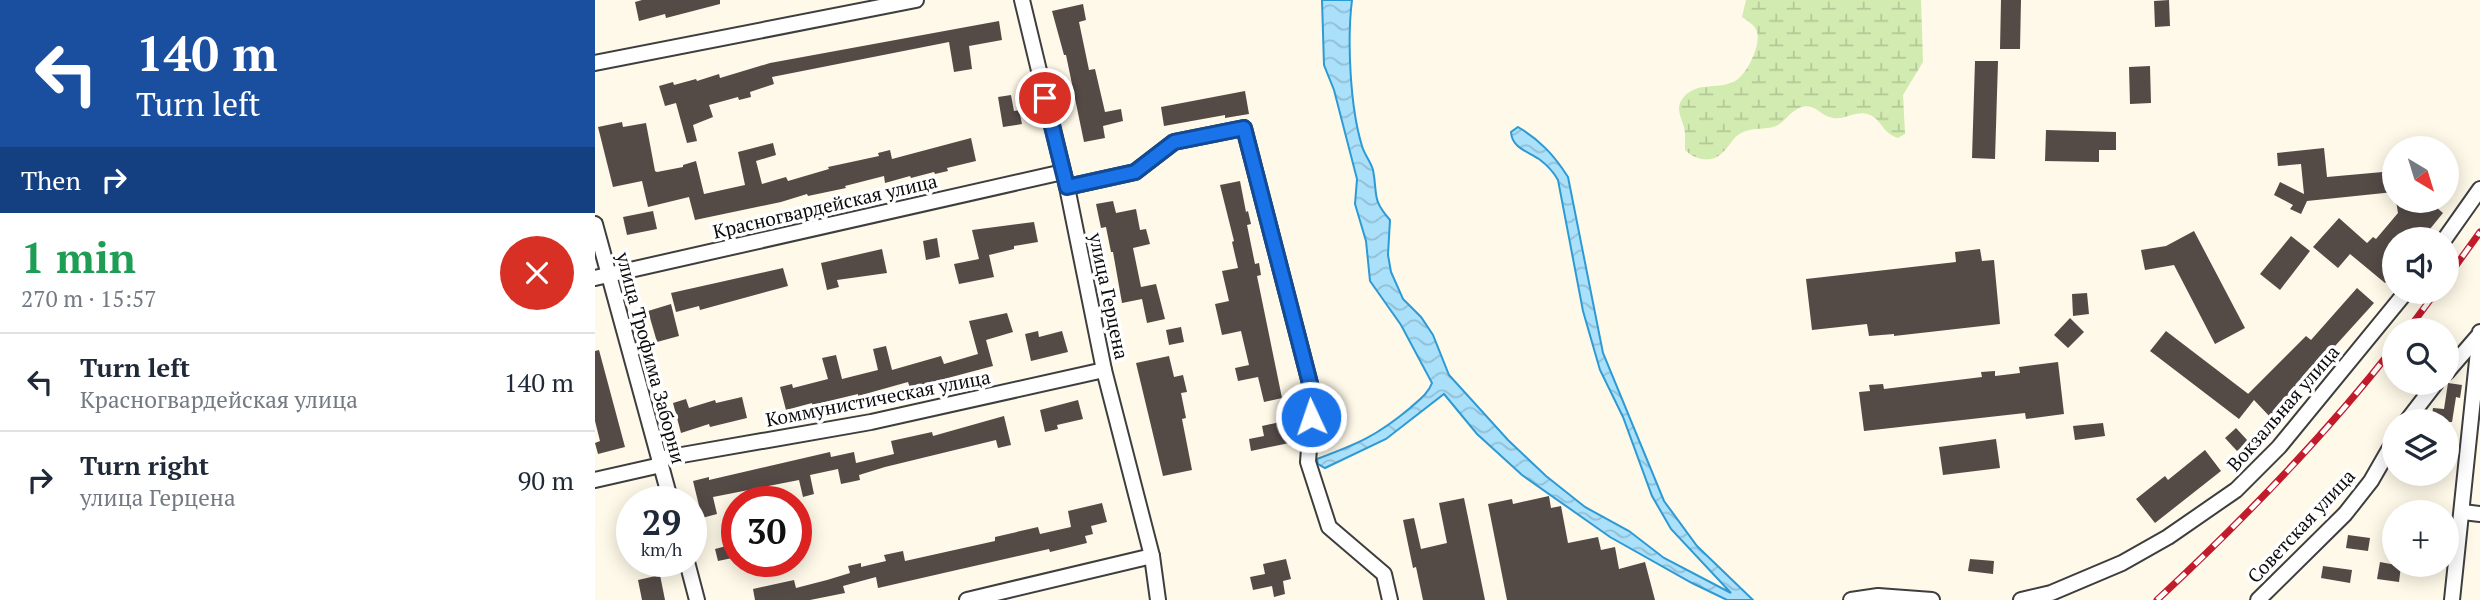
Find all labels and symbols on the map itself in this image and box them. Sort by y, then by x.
pin [1015,68,1075,128]
north arrow [2382,136,2459,214]
street label: Красногвардейская улица [710,167,940,244]
street label: улица Герцена [1084,229,1135,362]
street label: улица Трофима Заборни [611,248,692,466]
street label: Вокзальная улица [2221,339,2345,476]
street label: Коммунистическая улица [763,363,993,432]
position arrow [1274,380,1348,454]
street label: Советская улица [2241,463,2360,588]
speed limit sign: 30 [721,486,812,577]

